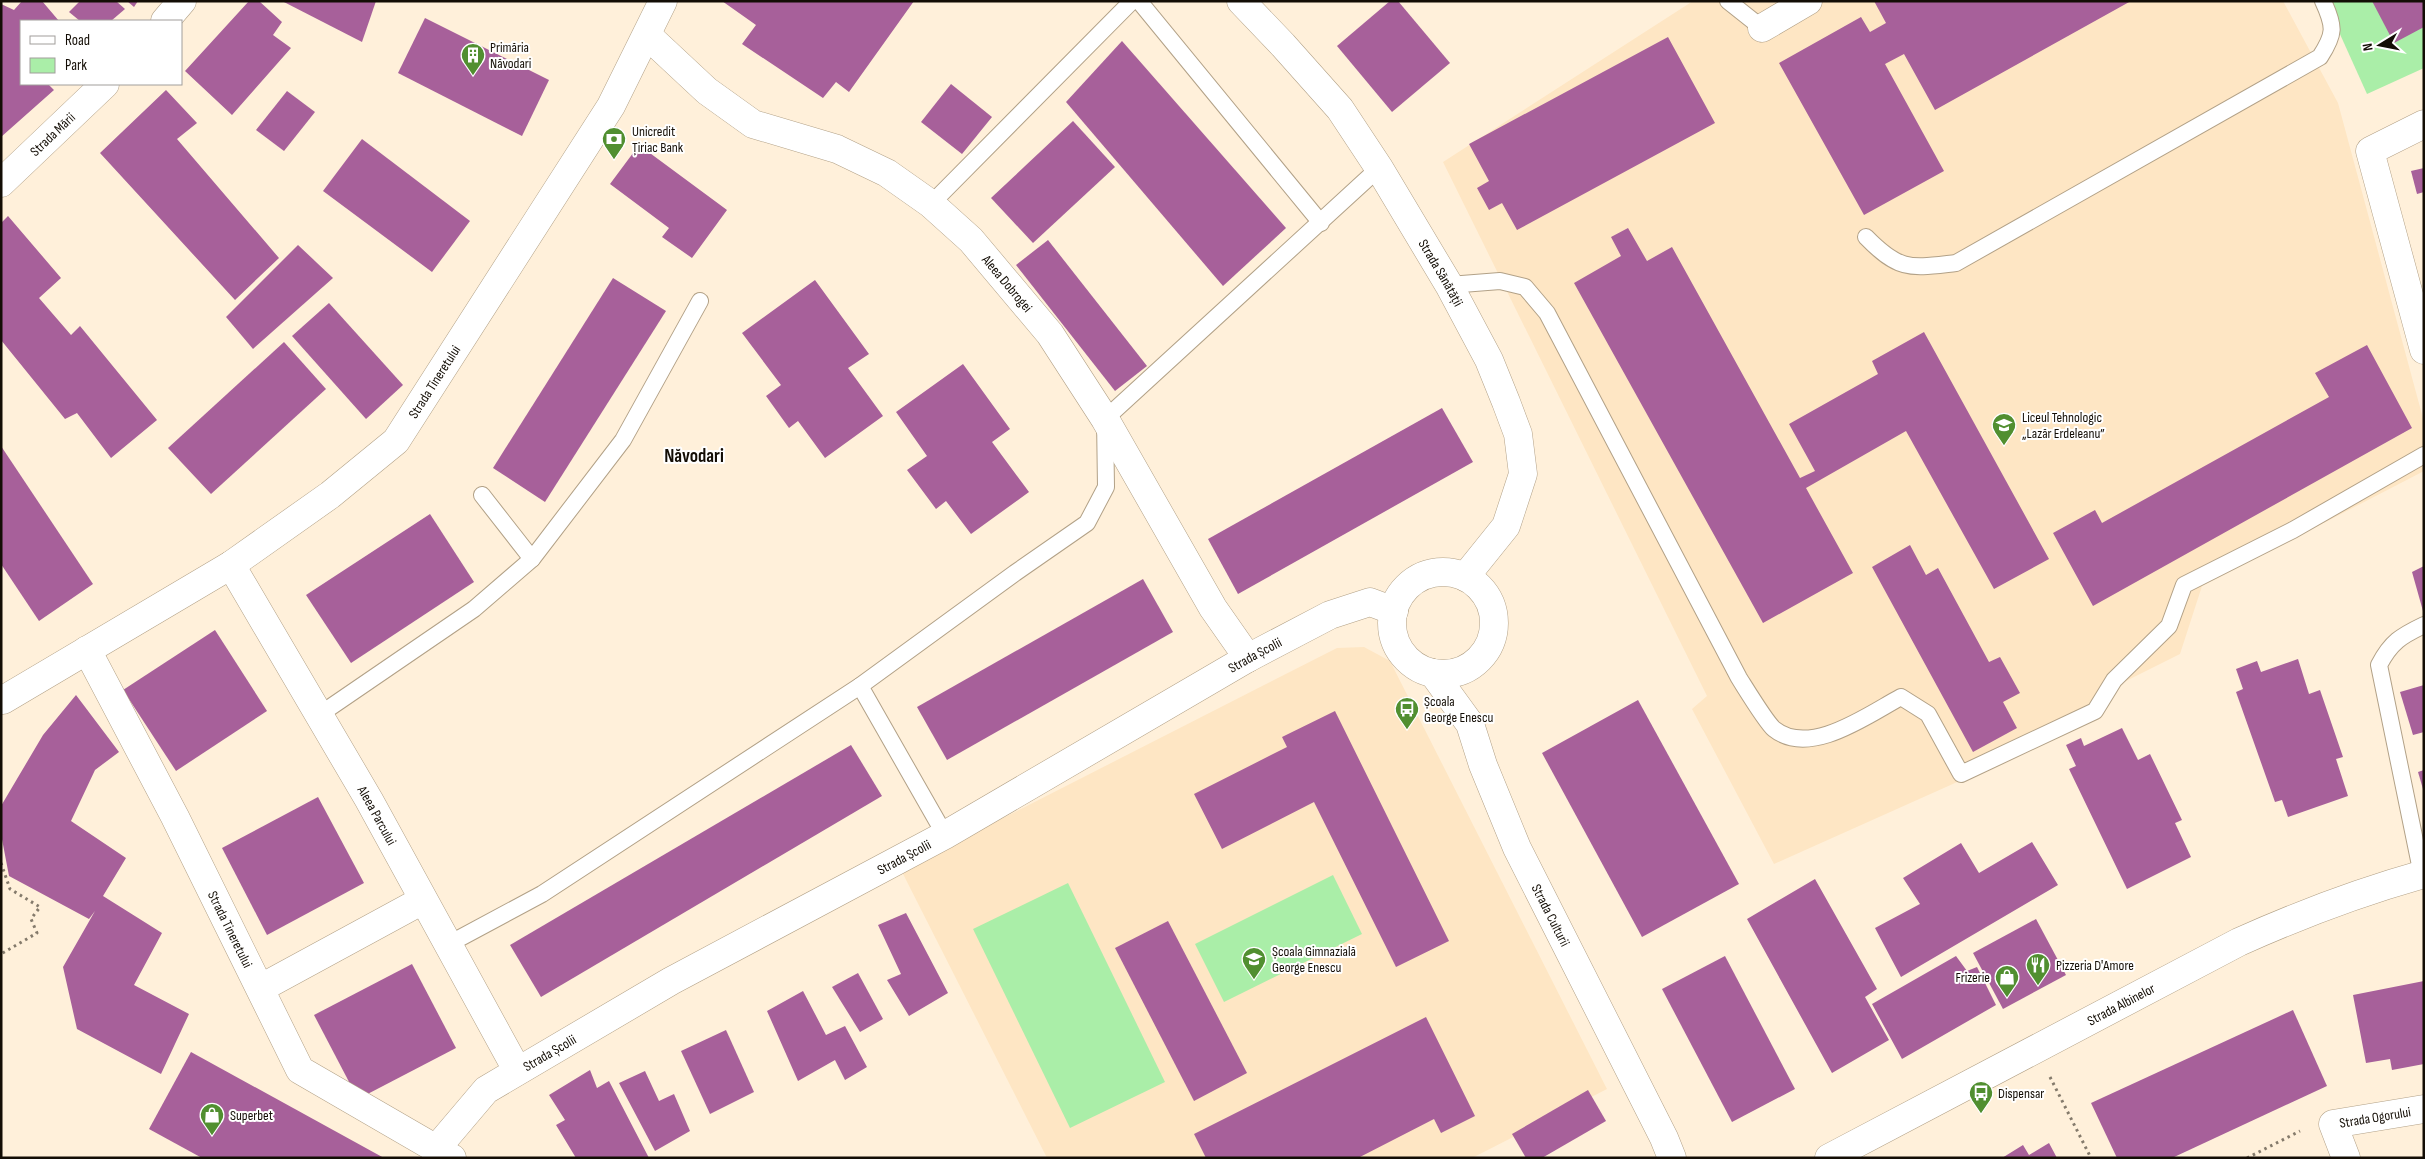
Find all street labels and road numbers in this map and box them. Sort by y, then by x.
street label: Strada Mării [27,109,79,160]
street label: Strada Sănătății [1415,236,1467,309]
street label: Aleea Dobrogei [977,251,1036,316]
street label: Strada Tineretului [405,342,464,422]
street label: Strada Școlii [1225,634,1285,677]
street label: Aleea Parcului [353,782,400,848]
street label: Strada Școlii [874,836,934,879]
street label: Strada Culturii [1528,881,1573,949]
street label: Strada Tineretului [204,888,256,971]
street label: Strada Albinelor [2084,980,2158,1029]
street label: Strada Școlii [520,1031,579,1075]
street label: Strada Ogorului [2338,1103,2412,1132]

